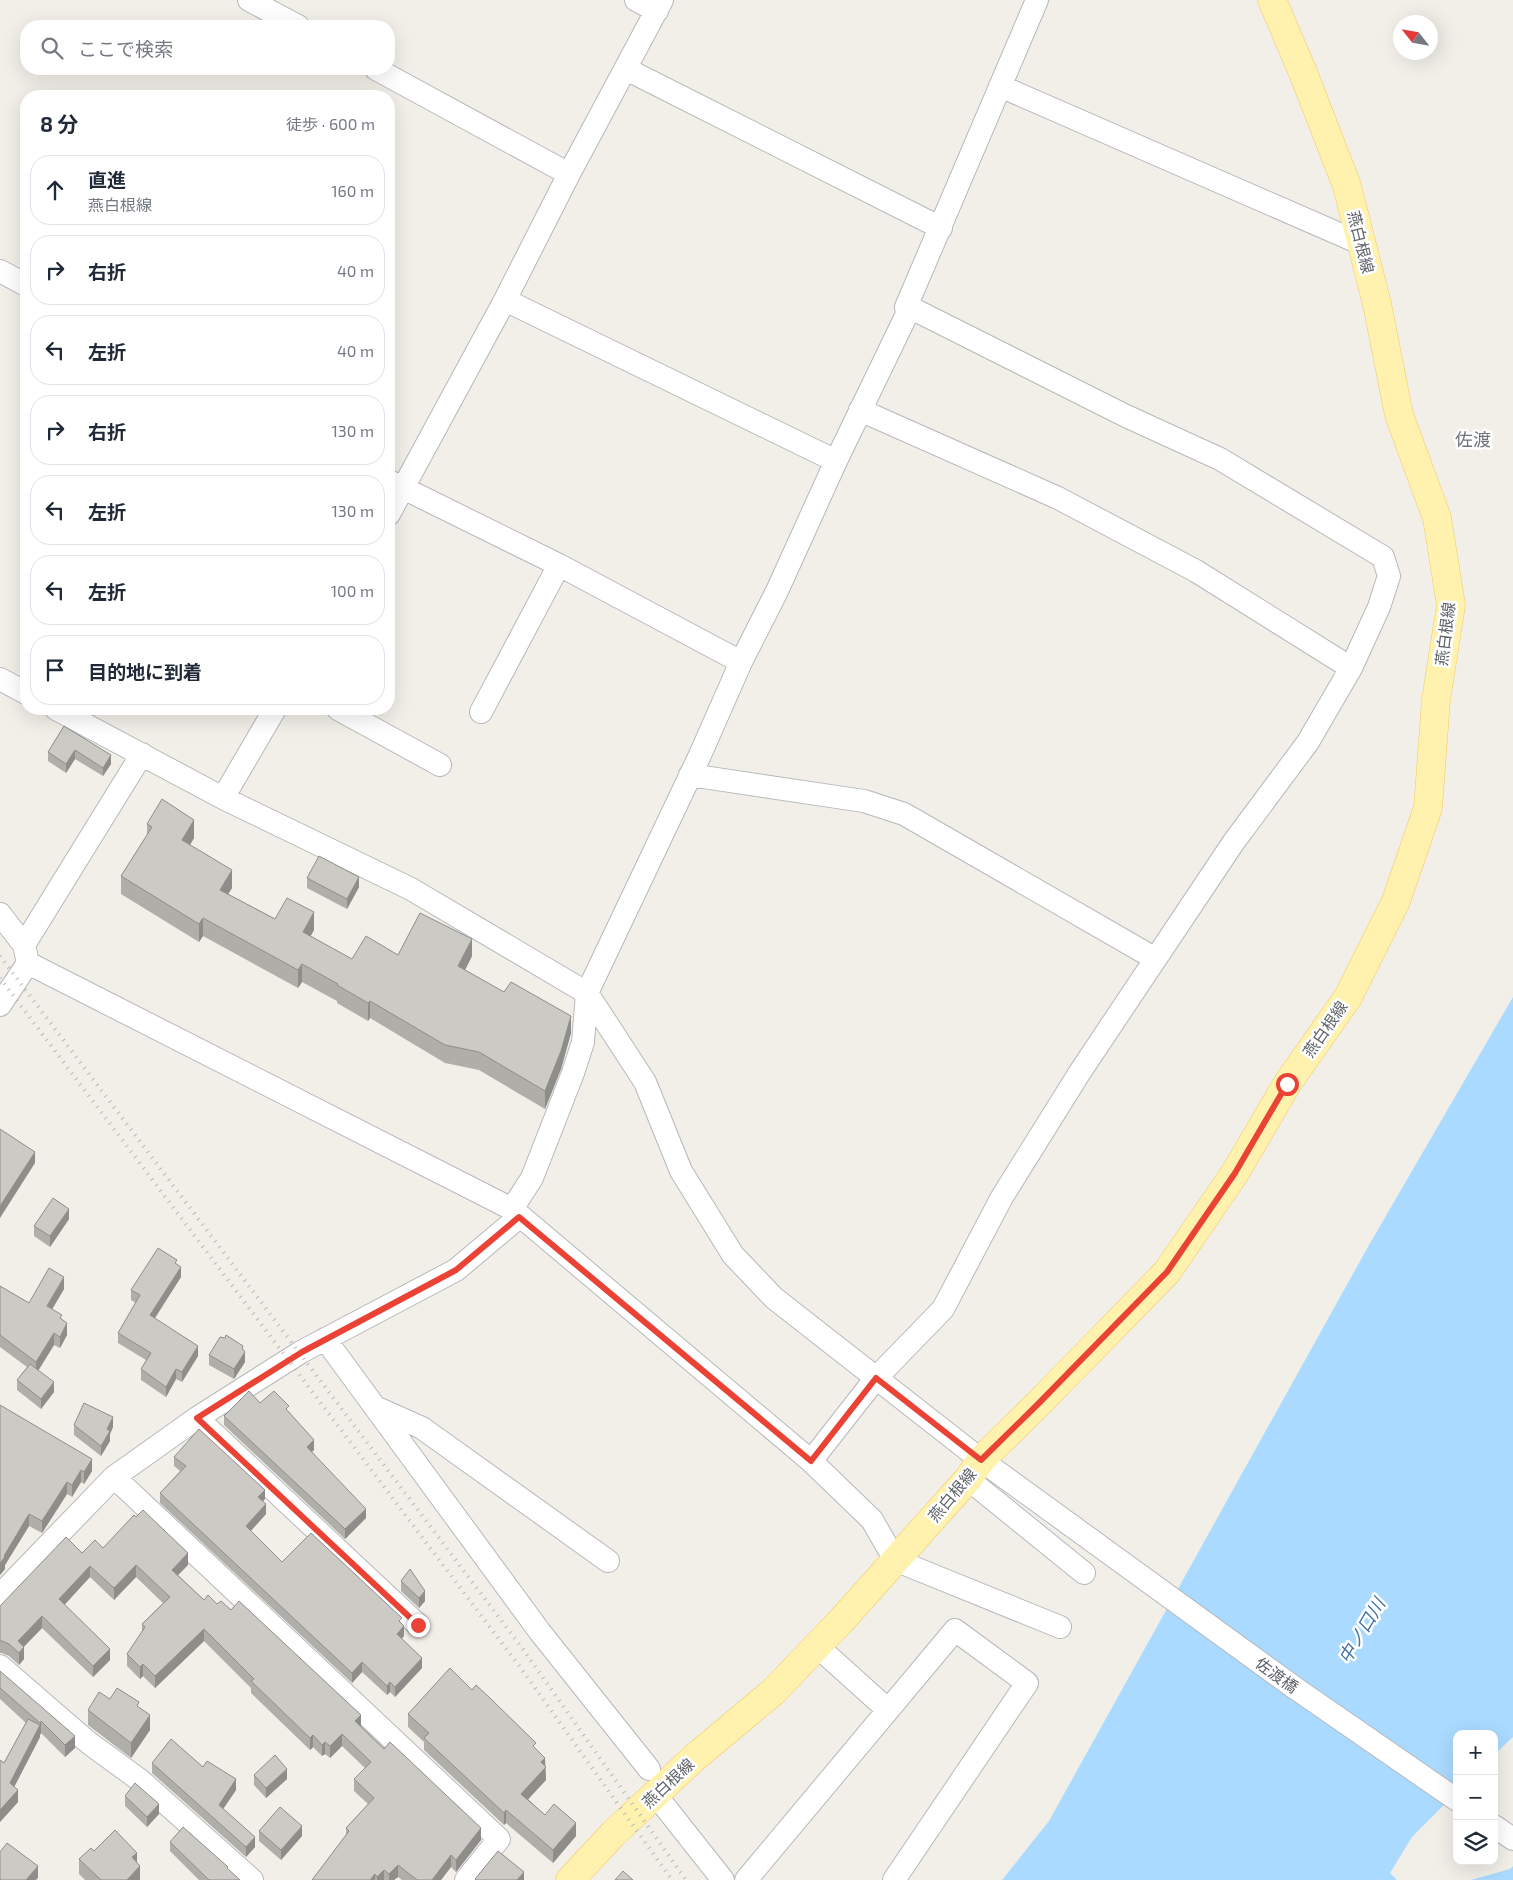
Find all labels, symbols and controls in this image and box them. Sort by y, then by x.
north arrow [1393,15,1438,60]
search box [20,20,395,75]
icon: search [38,34,66,62]
text: ここで検索 [78,37,173,60]
text: 8 分 [40,111,79,136]
text: 徒歩 · 600 m [286,114,375,133]
text: 直進 [88,168,126,191]
icon: ahead [41,176,69,204]
text: 160 m [331,181,374,200]
text: 燕白根線 [88,195,152,214]
street label: 燕白根線 [1345,209,1378,275]
icon: right [41,256,69,284]
text: 右折 [88,260,126,283]
text: 40 m [337,261,374,280]
icon: left [41,336,69,364]
text: 左折 [88,340,126,363]
text: 40 m [337,341,374,360]
icon: right [41,416,69,444]
text: 右折 [88,420,126,443]
text: 130 m [332,421,374,440]
district label: 佐渡 [1455,428,1491,450]
icon: left [41,496,69,524]
text: 左折 [88,500,126,523]
text: 130 m [332,501,374,520]
icon: left [41,576,69,604]
text: 左折 [88,580,126,603]
text: 100 m [331,581,374,600]
street label: 燕白根線 [1431,601,1458,667]
icon: arrive [41,656,69,684]
text: 目的地に到着 [88,660,202,683]
street label: 燕白根線 [1298,997,1351,1060]
route start [1276,1073,1299,1096]
street label: 燕白根線 [924,1464,979,1525]
water label: 中ノ口川 [1333,1592,1390,1667]
route end [407,1614,430,1637]
street label: 佐渡橋 [1252,1653,1302,1696]
map controls [1453,1730,1498,1865]
button: + [1453,1730,1498,1775]
street label: 燕白根線 [638,1754,698,1811]
button: − [1453,1775,1498,1820]
button: layers [1453,1820,1498,1865]

